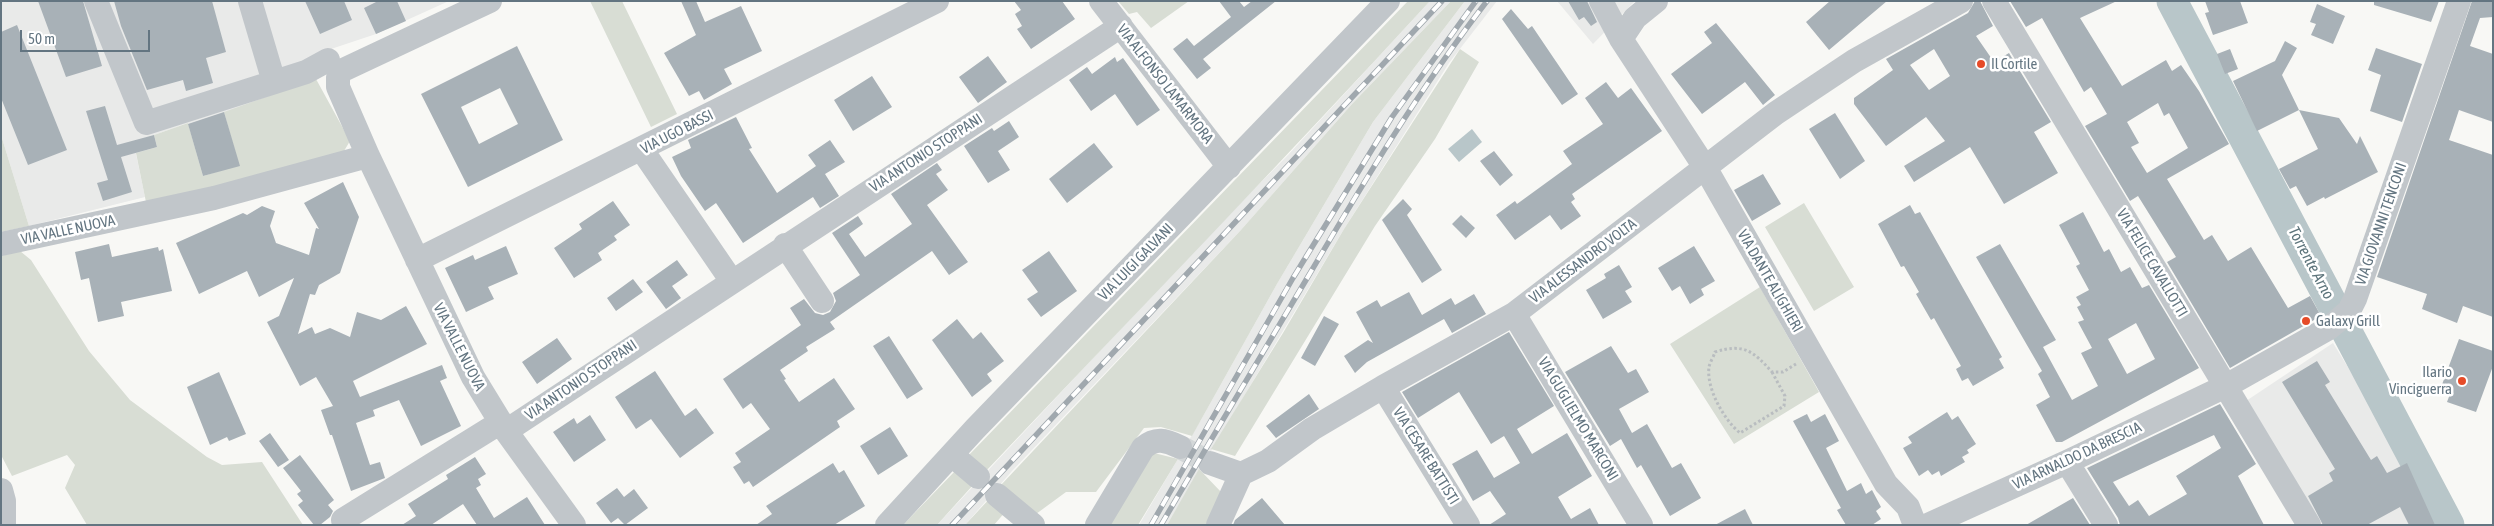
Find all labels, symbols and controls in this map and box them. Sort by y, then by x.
scale bar [22,20,152,52]
street label: VIA ALFONSO LAMARMORA [1113,21,1217,147]
text: 50 m [28,30,55,47]
place label: Il Cortile [1991,55,2037,73]
marker: Il Cortile [1975,58,1987,70]
street label: VIA UGO BASSI [638,106,716,158]
street label: VIA ANTONIO STOPPANI [866,110,986,196]
street label: VIA GIOVANNI TENCONI [2352,160,2410,288]
street label: VIA FELICE CAVALLOTTI [2113,206,2191,320]
street label: VIA VALLE NUOVA [19,211,117,249]
street label: VIA ALESSANDRO VOLTA [1526,215,1640,307]
street label: VIA LUIGI GALVANI [1095,220,1177,304]
water label: Torrente Arno [2284,223,2338,303]
street label: VIA DANTE ALIGHIERI [1733,227,1807,335]
street label: VIA VALLE NUOVA [429,300,489,394]
place label: Galaxy Grill [2316,312,2380,330]
marker: Galaxy Grill [2300,315,2312,327]
street label: VIA ANTONIO STOPPANI [522,336,640,424]
street label: VIA GUGLIELMO MARCONI [1534,354,1622,484]
place label: Ilario Vinciguerra [2389,363,2452,398]
marker: Ilario Vinciguerra [2456,375,2468,387]
street label: VIA CESARE BATTISTI [1389,404,1463,508]
street label: VIA ARNALDO DA BRESCIA [2010,418,2144,494]

